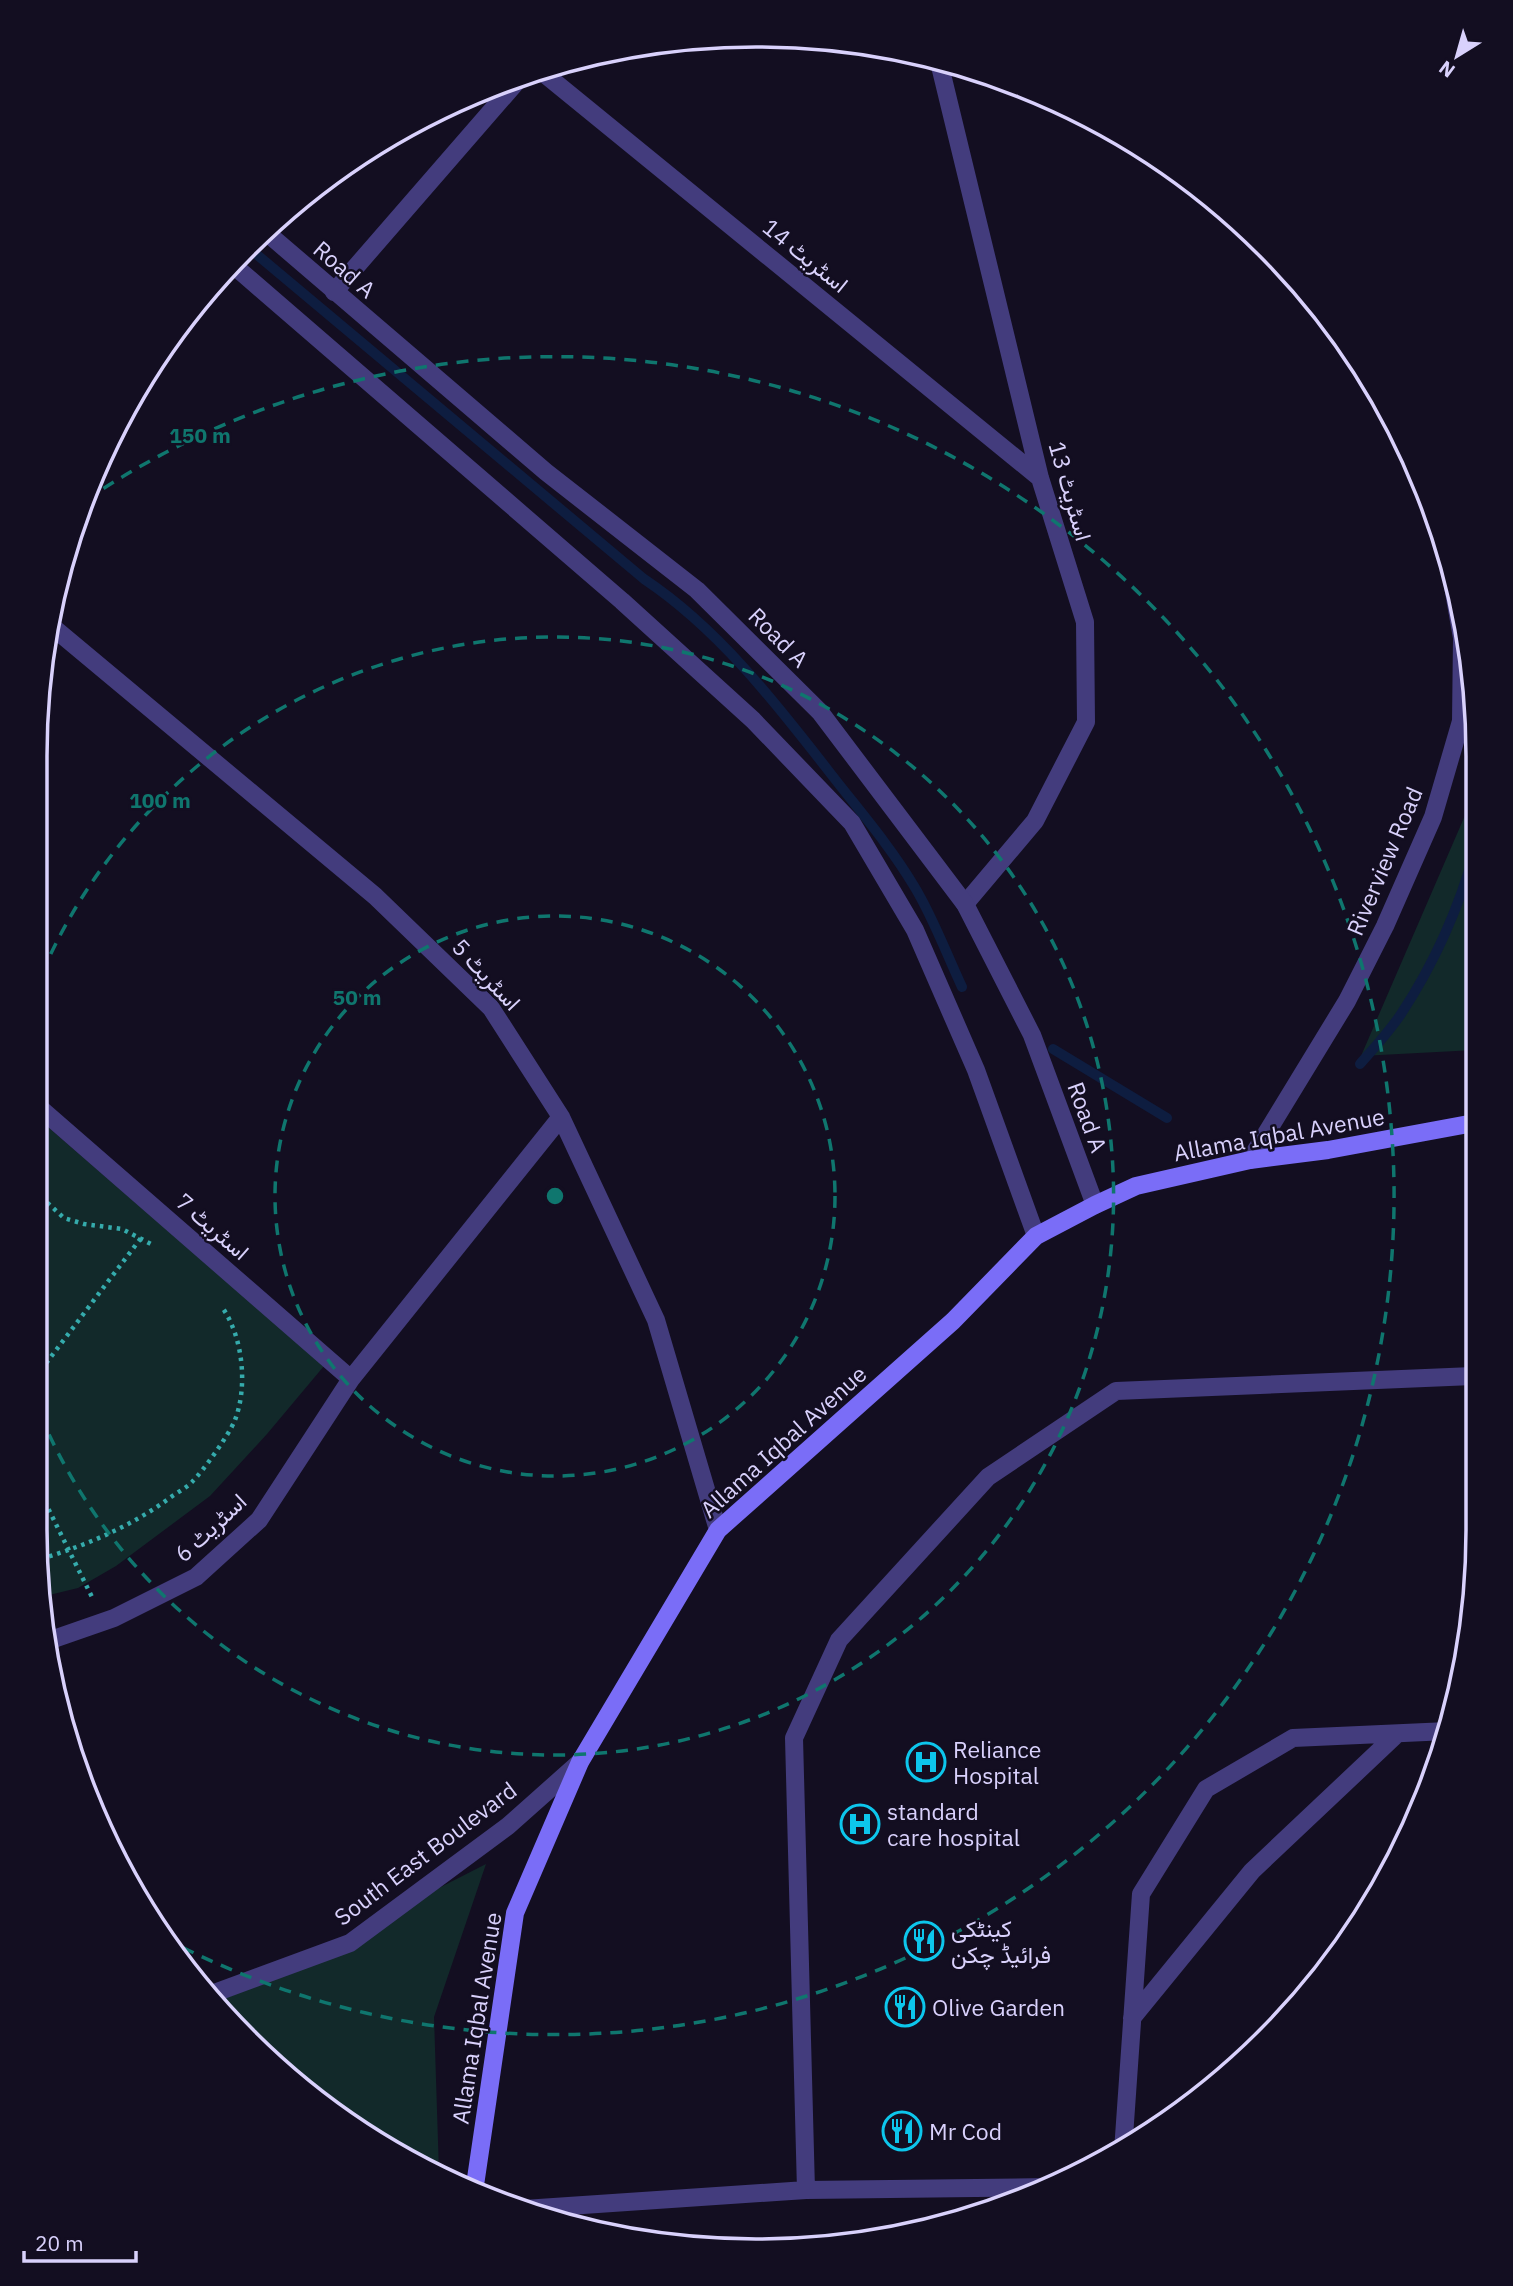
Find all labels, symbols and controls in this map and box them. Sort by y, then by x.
north arrow [1422,21,1492,91]
text: N [1434,56,1459,83]
street label: اسٹریٹ 14 [756,211,855,299]
street label: Road A [308,234,383,304]
text: 150 m [169,421,231,449]
street label: اسٹریٹ 13 [1042,438,1099,544]
street label: Road A [743,601,816,674]
street label: Riverview Road [1339,782,1429,940]
text: 100 m [129,786,191,814]
street label: اسٹریٹ 5 [445,932,528,1017]
text: 50 m [333,983,381,1011]
street label: Road A [1061,1078,1115,1157]
street label: Allama Iqbal Avenue [1171,1101,1387,1167]
centre of rings [543,1184,567,1208]
street label: اسٹریٹ 7 [169,1186,256,1267]
street label: Allama Iqbal Avenue [694,1358,872,1524]
street label: اسٹریٹ 6 [168,1486,253,1569]
place label: Reliance Hospital [953,1734,1041,1790]
hospital icon: Reliance Hospital [905,1741,947,1783]
street label: South East Boulevard [328,1775,522,1931]
place label: standard care hospital [887,1796,1020,1852]
hospital icon: standard care hospital [839,1803,881,1845]
street label: Allama Iqbal Avenue [444,1910,508,2126]
place label: کینٹکی فرائیڈ چکن [951,1913,1051,1971]
restaurant icon: کینٹکی فرائیڈ چکن [903,1920,945,1962]
restaurant icon: Olive Garden [884,1986,926,2028]
place label: Olive Garden [932,1992,1065,2022]
restaurant icon: Mr Cod [881,2110,923,2152]
place label: Mr Cod [929,2116,1002,2146]
scale bar [24,2220,136,2264]
text: 20 m [35,2229,84,2257]

